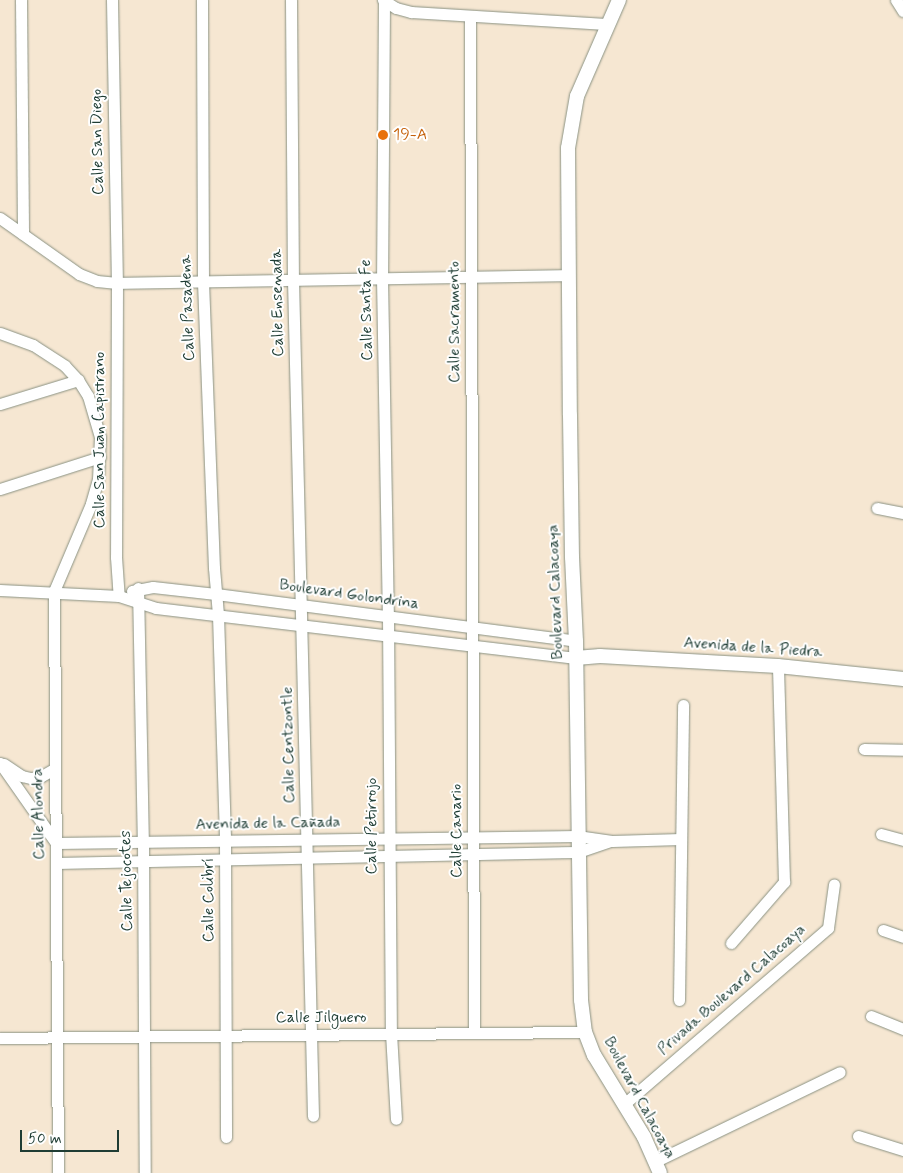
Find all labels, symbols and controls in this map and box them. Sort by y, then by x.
street label: Calle San Diego [87,90,109,194]
place label: 19-A [393,125,427,145]
marker: 19-A [377,129,389,141]
street label: Calle Ensenada [267,249,289,357]
street label: Calle Pasadena [177,256,199,360]
street label: Calle Santa Fe [357,260,377,360]
street label: Calle Sacramento [445,261,465,383]
street label: Calle San Juan Capistrano [90,351,110,529]
street label: Boulevard Calacoaya [544,524,568,660]
street label: Boulevard Golondrina [275,575,423,615]
street label: Avenida de la Piedra [683,634,823,662]
street label: Calle Centzontle [278,686,300,804]
street label: Calle Alondra [29,767,49,861]
street label: Calle Petirrojo [362,778,382,874]
street label: Calle Canario [447,785,467,877]
street label: Avenida de la Cañada [195,813,341,835]
street label: Calle Tejocotes [117,830,137,932]
street label: Calle Colibrí [199,857,219,943]
street label: Privada Boulevard Calacoaya [654,920,810,1060]
street label: Calle Jilguero [276,1008,366,1028]
street label: Boulevard Calacoaya [599,1034,679,1162]
scale bar [22,1120,121,1152]
text: 50 m [28,1129,62,1149]

